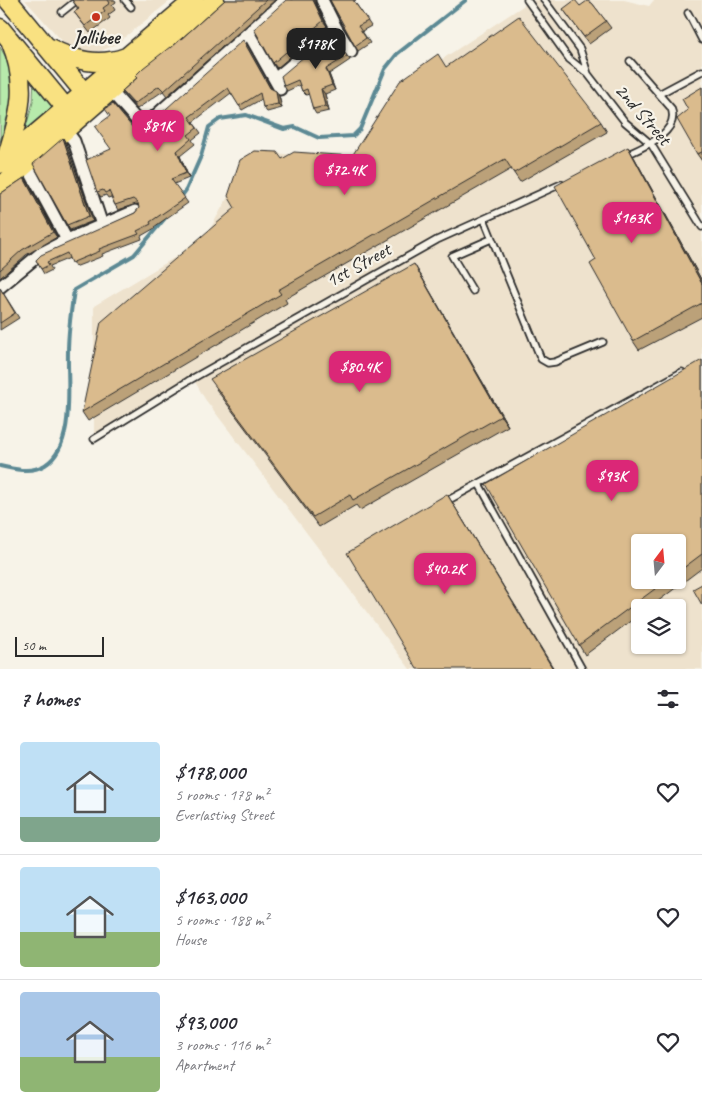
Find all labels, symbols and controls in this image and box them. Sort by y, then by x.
marker: Jollibee [90,11,102,23]
place label: Jollibee [71,25,122,50]
pin: $178K [281,28,351,70]
text: $178K [298,34,334,54]
street label: 2nd Street [609,78,678,152]
pin: $81K [128,110,188,152]
text: $81K [143,116,173,136]
pin: $72.4K [304,154,386,196]
text: $72.4K [325,160,365,180]
pin: $163K [597,202,667,244]
text: $163K [613,208,651,228]
street label: 1st Street [321,236,397,293]
pin: $80.4K [319,350,401,393]
text: $80.4K [340,357,380,377]
pin: $93K [582,460,642,502]
text: $93K [597,466,627,486]
north arrow [631,534,686,589]
map controls [631,534,686,654]
pin: $40.2K [404,552,486,595]
text: $40.2K [425,559,465,579]
button: layers [631,599,686,654]
scale bar [15,634,104,657]
text: 50 m [22,637,46,654]
icon: filters [654,685,682,713]
text: 7 homes [20,686,79,712]
text: $178,000 [175,759,245,785]
icon: home [60,762,120,822]
icon: heart [654,778,682,806]
text: 5 rooms · 178 m² [175,785,269,805]
text: Everlasting Street [175,805,274,825]
text: $163,000 [175,884,246,910]
icon: home [60,887,120,947]
icon: heart [654,903,682,931]
text: 5 rooms · 188 m² [175,910,269,930]
text: House [175,930,206,950]
text: $93,000 [175,1009,236,1035]
icon: home [60,1012,120,1072]
icon: heart [654,1028,682,1056]
text: 3 rooms · 116 m² [175,1035,269,1055]
text: Apartment [175,1055,234,1075]

